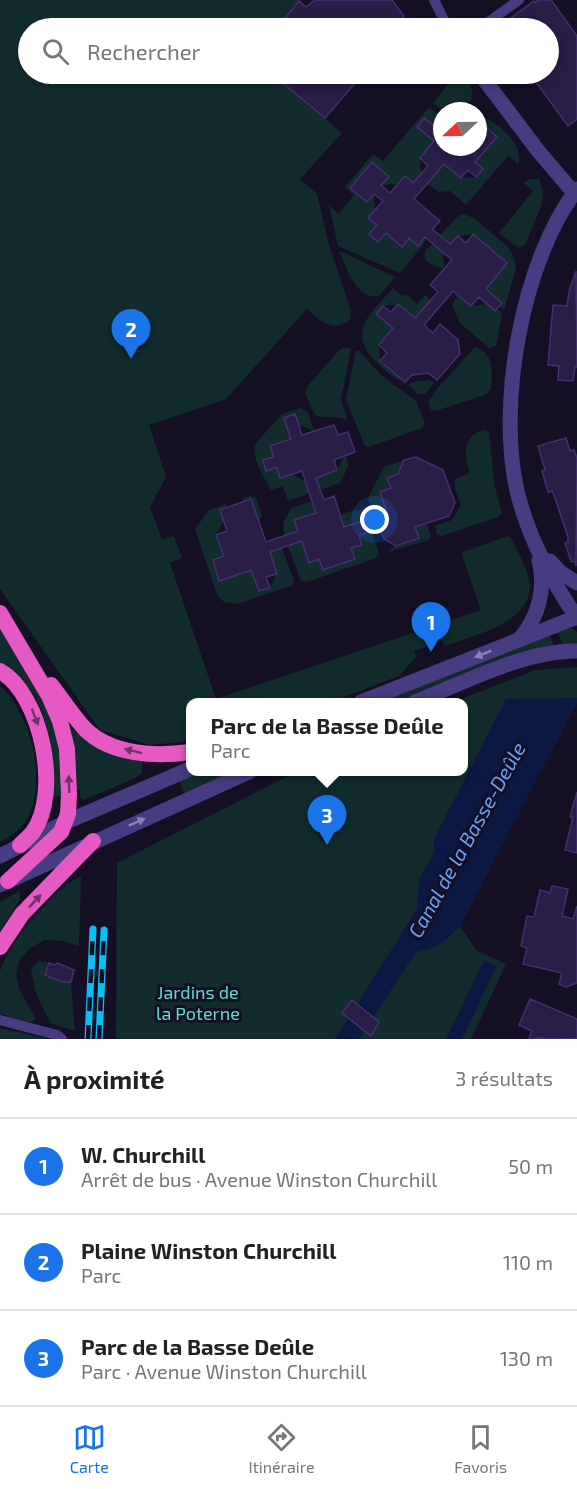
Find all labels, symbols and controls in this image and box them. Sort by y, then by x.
search box [18,18,559,84]
icon: search [39,35,72,68]
text: Rechercher [87,38,200,64]
north arrow [433,102,487,156]
pin: 2 [112,310,150,359]
your location [360,505,389,534]
pin: 1 [412,602,450,652]
one-way arrow [473,649,491,659]
popup [186,698,468,776]
one-way arrow [30,708,40,726]
text: Parc de la Basse Deûle [210,712,444,738]
water label: Canal de la Basse-Deûle [402,737,530,941]
text: Parc [210,738,251,762]
one-way arrow [123,745,142,755]
one-way arrow [64,775,74,794]
pin: 3 [308,796,346,845]
one-way arrow [129,817,146,826]
one-way arrow [28,893,42,908]
park label: Jardins de la Poterne [156,981,240,1024]
text: À proximité [24,1063,165,1094]
text: 3 résultats [455,1066,553,1090]
text: W. Churchill [81,1141,205,1167]
text: 1 [39,1154,48,1178]
text: 50 m [508,1154,553,1178]
text: Arrêt de bus · Avenue Winston Churchill [81,1167,437,1191]
text: Plaine Winston Churchill [81,1237,336,1263]
text: 2 [38,1250,49,1274]
text: 110 m [503,1250,553,1274]
text: Parc [81,1263,121,1287]
text: Parc de la Basse Deûle [81,1333,314,1359]
text: 3 [38,1346,49,1370]
text: 130 m [500,1346,553,1370]
text: Parc · Avenue Winston Churchill [81,1359,367,1383]
tab: Carte [70,1421,109,1476]
tab: Itinéraire [248,1421,315,1476]
tab: Favoris [454,1421,507,1476]

